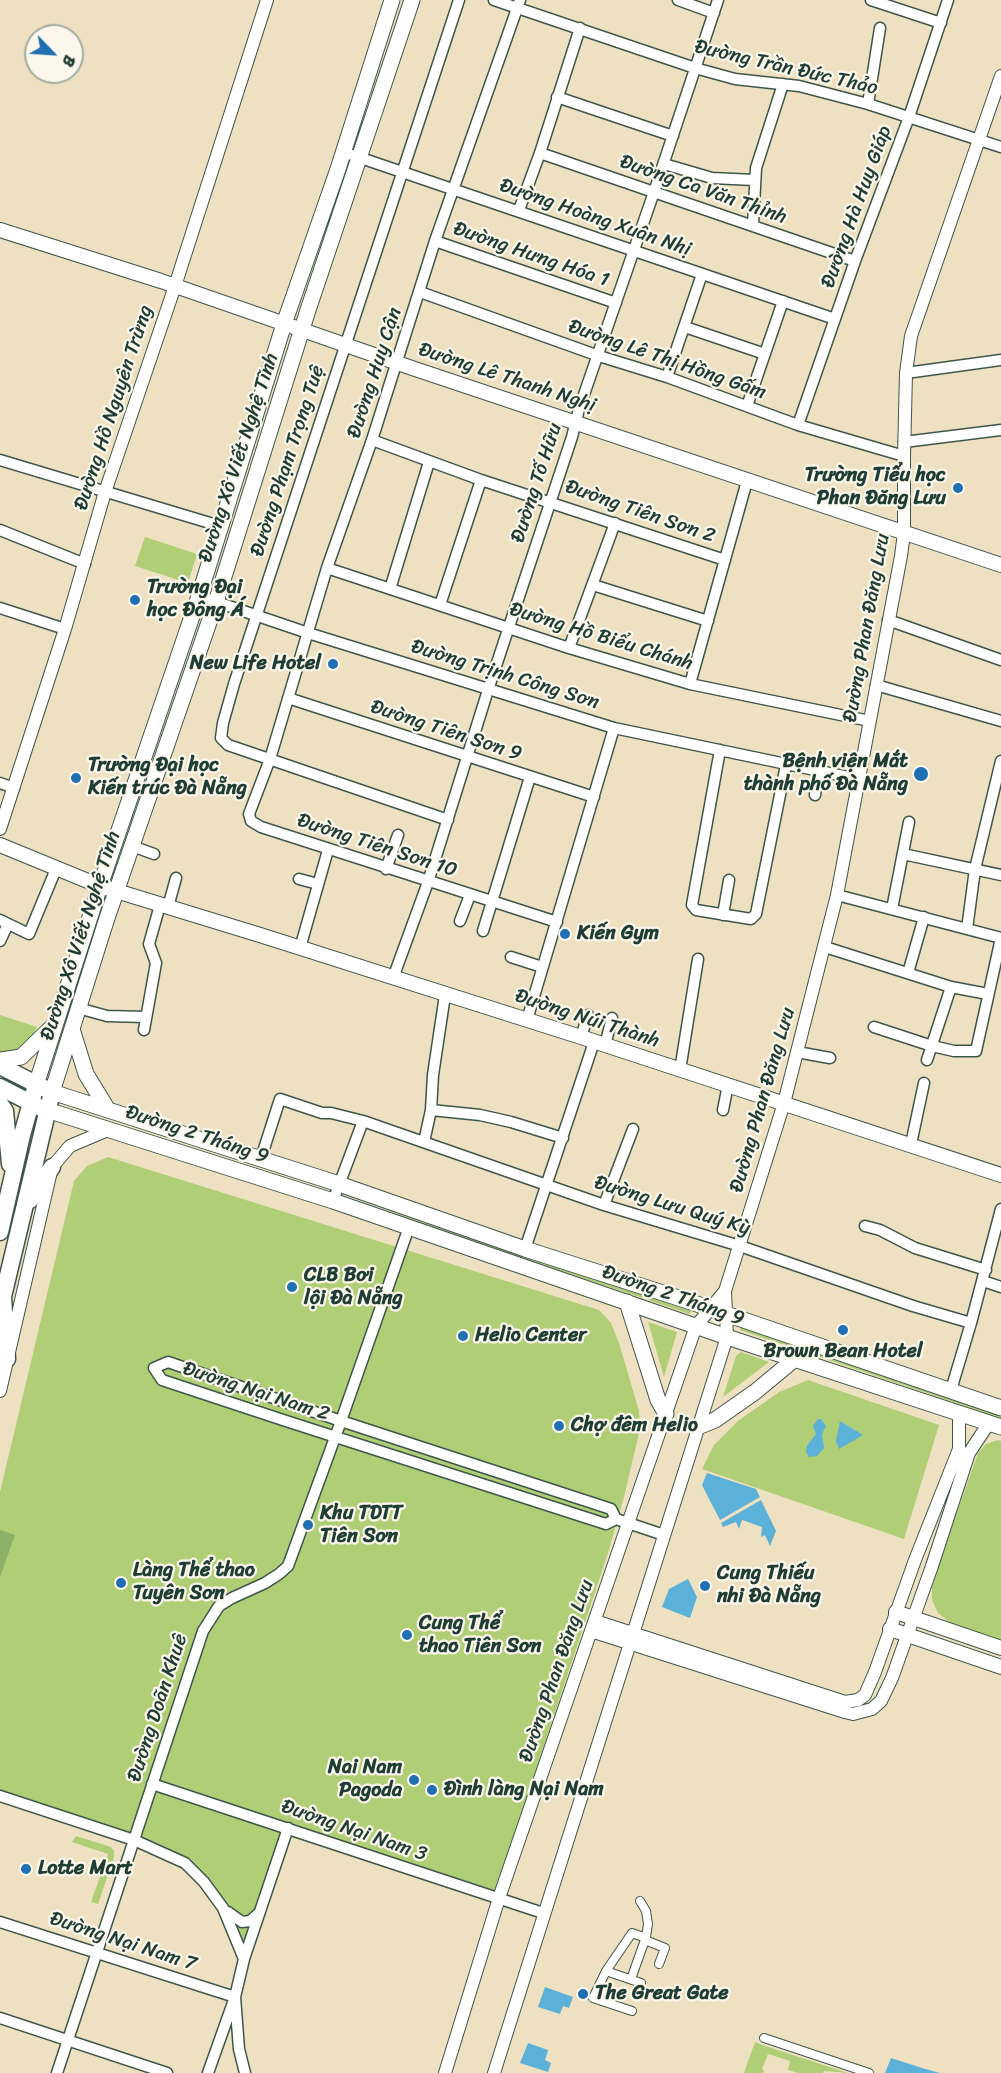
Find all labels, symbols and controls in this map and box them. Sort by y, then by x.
north arrow [24,24,84,84]
street label: Đường Trần Đức Thảo [692,35,880,101]
text: B [54,50,84,72]
street label: Đường Hà Huy Giáp [817,123,897,291]
street label: Đường Ca Văn Thỉnh [616,150,790,230]
street label: Đường Hoàng Xuân Nhị [496,174,694,262]
street label: Đường Hưng Hóa 1 [450,217,612,293]
street label: Đường Hồ Nguyên Trừng [70,302,158,514]
street label: Đường Huy Cận [343,305,407,441]
street label: Đường Lê Thị Hồng Gấm [565,315,769,405]
street label: Đường Lê Thanh Nghị [415,338,599,418]
street label: Đường Xô Viết Nghệ Tĩnh [194,350,284,566]
street label: Đường Phạm Trọng Tuệ [246,362,330,560]
street label: Đường Tố Hữu [506,420,568,546]
place label: Trường Tiểu học Phan Đăng Lưu [805,464,946,511]
street label: Đường Tiên Sơn 2 [562,475,718,549]
marker: Trường Tiểu học Phan Đăng Lưu [951,481,965,495]
street label: Đường Phan Đăng Lưu [839,532,895,724]
place label: Trường Đại học Đông Á [147,576,244,623]
marker: Trường Đại học Đông Á [128,593,142,607]
street label: Đường Hồ Biểu Chánh [506,598,696,676]
street label: Đường Trịnh Công Sơn [408,635,602,715]
place label: New Life Hotel [190,652,321,676]
marker: New Life Hotel [326,657,340,671]
street label: Đường Tiên Sơn 9 [367,695,525,767]
place label: Bệnh viện Mắt thành phố Đà Nẵng [744,750,908,797]
place label: Trường Đại học Kiến trúc Đà Nẵng [88,754,247,801]
marker: Bệnh viện Mắt thành phố Đà Nẵng [912,765,930,783]
marker: Trường Đại học Kiến trúc Đà Nẵng [69,771,83,785]
street label: Đường Tiên Sơn 10 [294,809,460,883]
street label: Đường Xô Viết Nghệ Tĩnh [36,828,126,1044]
place label: Kiến Gym [577,922,659,946]
marker: Kiến Gym [558,927,572,941]
street label: Đường Núi Thành [512,984,662,1054]
street label: Đường Phan Đăng Lưu [725,1005,801,1195]
street label: Đường 2 Tháng 9 [122,1101,272,1169]
street label: Đường Lưu Quý Kỳ [591,1171,753,1241]
street label: Đường 2 Tháng 9 [599,1260,747,1332]
place label: CLB Bơi lội Đà Nẵng [304,1264,403,1311]
marker: CLB Bơi lội Đà Nẵng [285,1280,299,1294]
marker: Brown Bean Hotel [836,1323,850,1337]
place label: Helio Center [475,1324,587,1348]
marker: Helio Center [456,1329,470,1343]
place label: Brown Bean Hotel [764,1340,922,1364]
street label: Đường Nại Nam 2 [180,1357,332,1427]
place label: Chợ đêm Helio [571,1414,698,1438]
marker: Chợ đêm Helio [552,1419,566,1433]
place label: Khu TDTT Tiên Sơn [320,1502,403,1549]
marker: Khu TDTT Tiên Sơn [301,1518,315,1532]
place label: Làng Thể thao Tuyên Sơn [133,1559,255,1606]
place label: Cung Thiếu nhi Đà Nẵng [717,1562,821,1609]
marker: Làng Thể thao Tuyên Sơn [114,1576,128,1590]
street label: Đường Phan Đăng Lưu [514,1577,600,1765]
marker: Cung Thiếu nhi Đà Nẵng [698,1579,712,1593]
place label: Cung Thể thao Tiên Sơn [419,1612,542,1659]
marker: Cung Thể thao Tiên Sơn [400,1628,414,1642]
street label: Đường Doãn Khuê [123,1631,193,1785]
place label: Nai Nam Pagoda [328,1756,402,1803]
marker: Nai Nam Pagoda [407,1773,421,1787]
place label: Đình làng Nại Nam [444,1778,604,1802]
marker: Đình làng Nại Nam [425,1783,439,1797]
street label: Đường Nại Nam 3 [278,1795,430,1867]
place label: Lotte Mart [38,1857,133,1881]
marker: Lotte Mart [19,1862,33,1876]
street label: Đường Nại Nam 7 [47,1907,199,1977]
place label: The Great Gate [595,1982,729,2006]
marker: The Great Gate [576,1987,590,2001]

